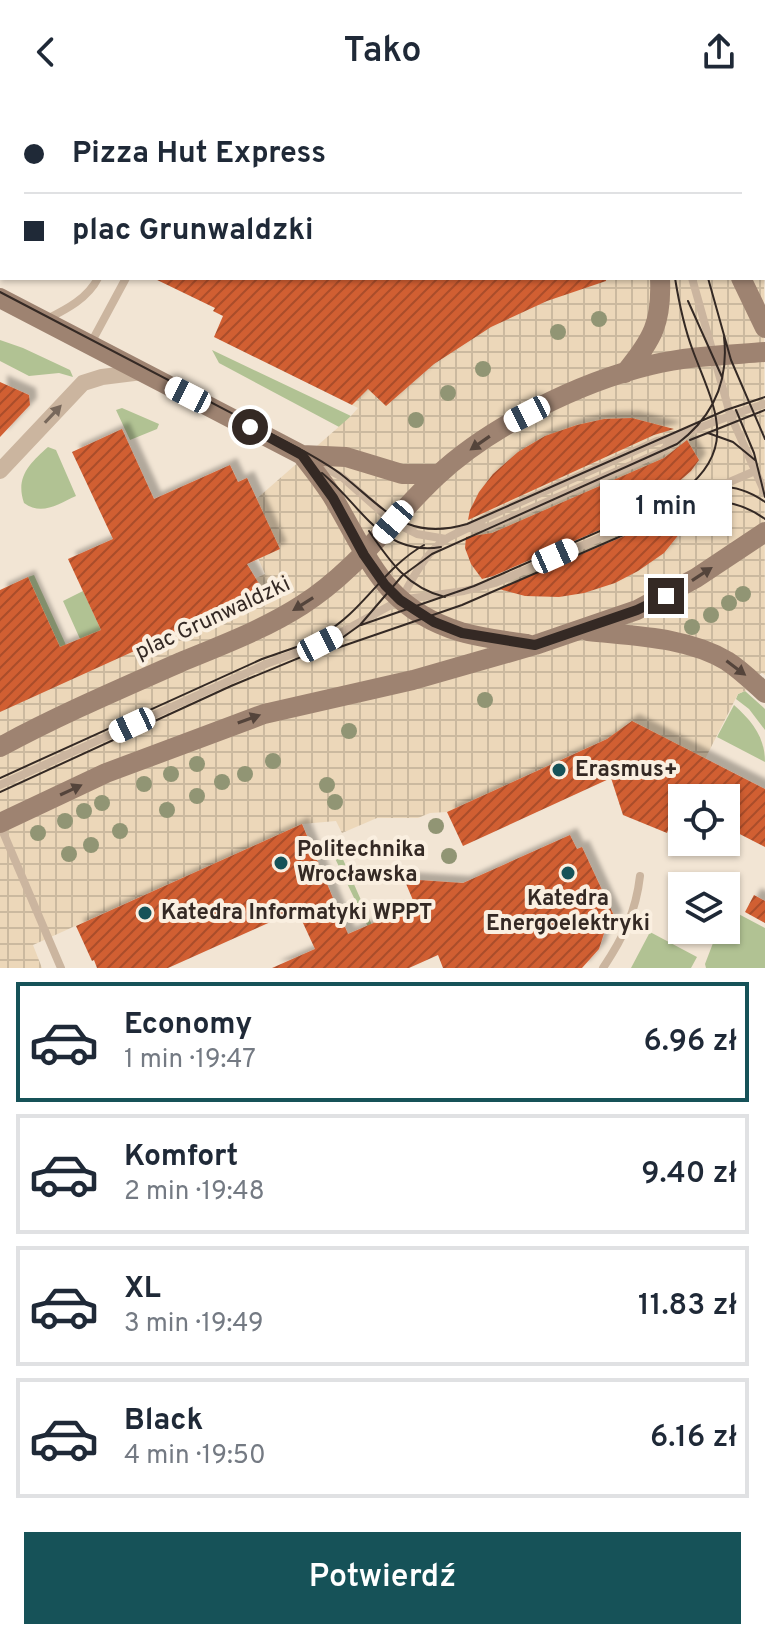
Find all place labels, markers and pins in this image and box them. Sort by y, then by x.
place label: Erasmus+ [575,757,678,784]
marker: Erasmus+ [550,761,568,779]
place label: Politechnika Wrocławska [297,837,426,889]
marker: Politechnika Wrocławska [272,854,290,872]
marker: Katedra Energoelektryki [559,864,577,882]
place label: Katedra Energoelektryki [486,886,650,938]
place label: Katedra Informatyki WPPT [161,900,432,927]
marker: Katedra Informatyki WPPT [136,904,154,922]

